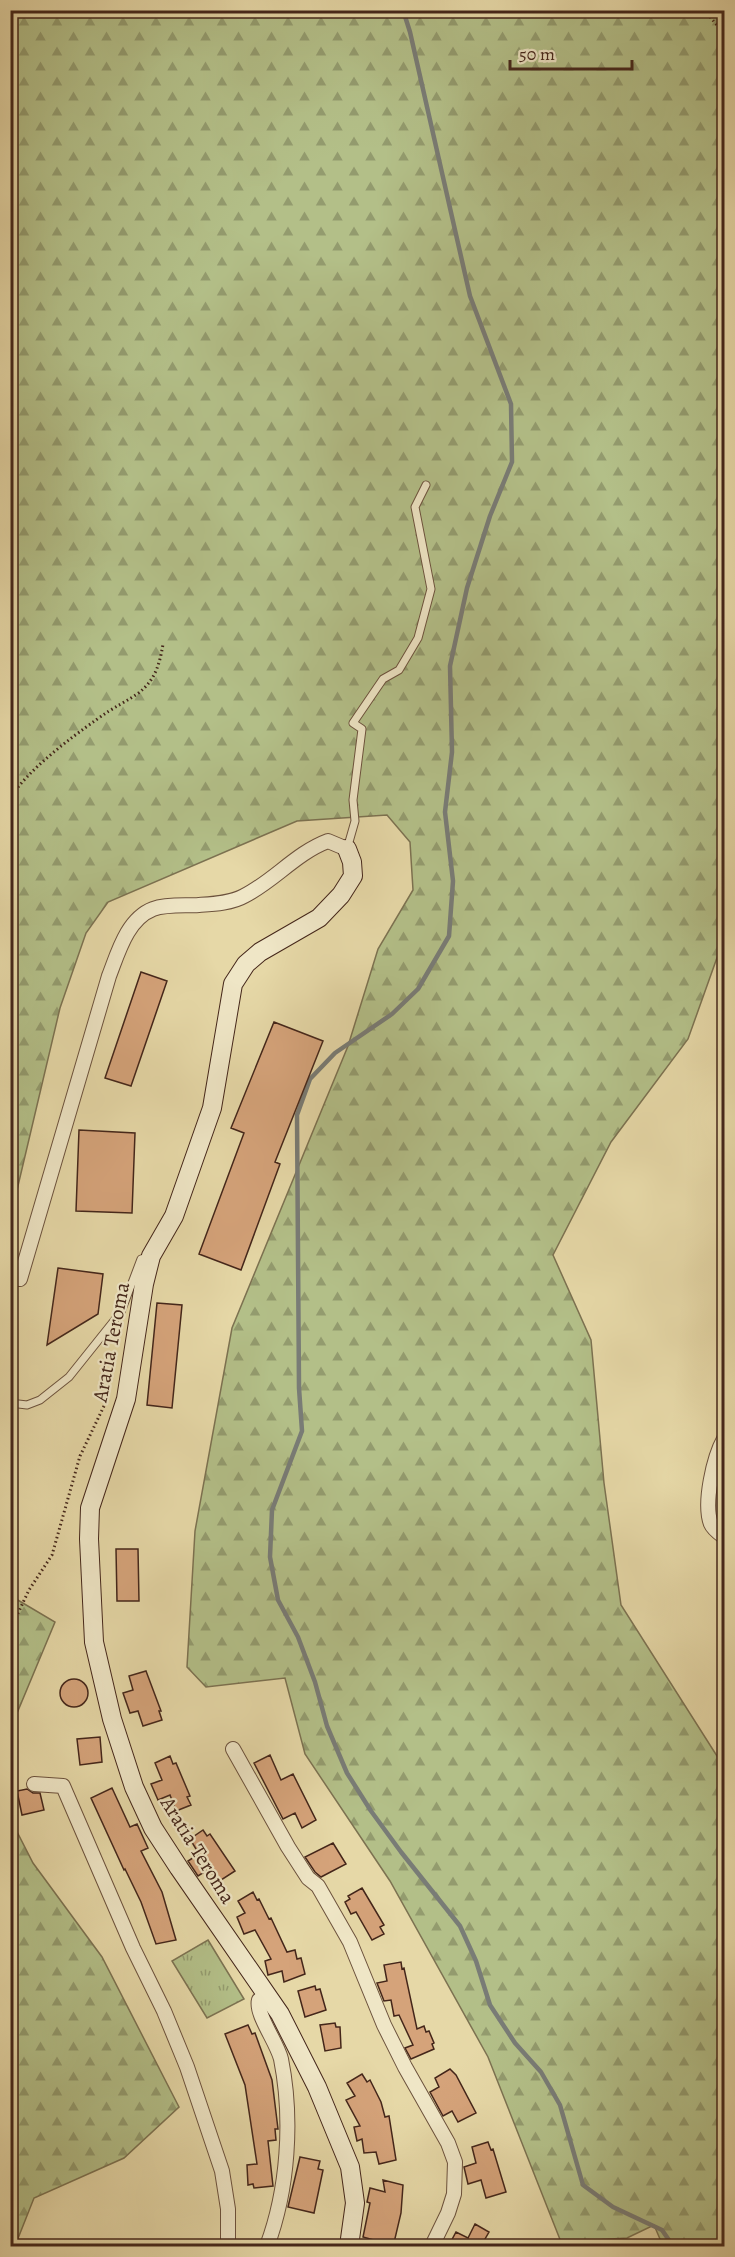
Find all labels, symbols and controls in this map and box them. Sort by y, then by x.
scale bar [510,33,632,71]
text: 50 m [519,42,555,66]
street label: Aratia Teroma [85,1280,136,1405]
street label: Aratia Teroma [153,1790,242,1909]

